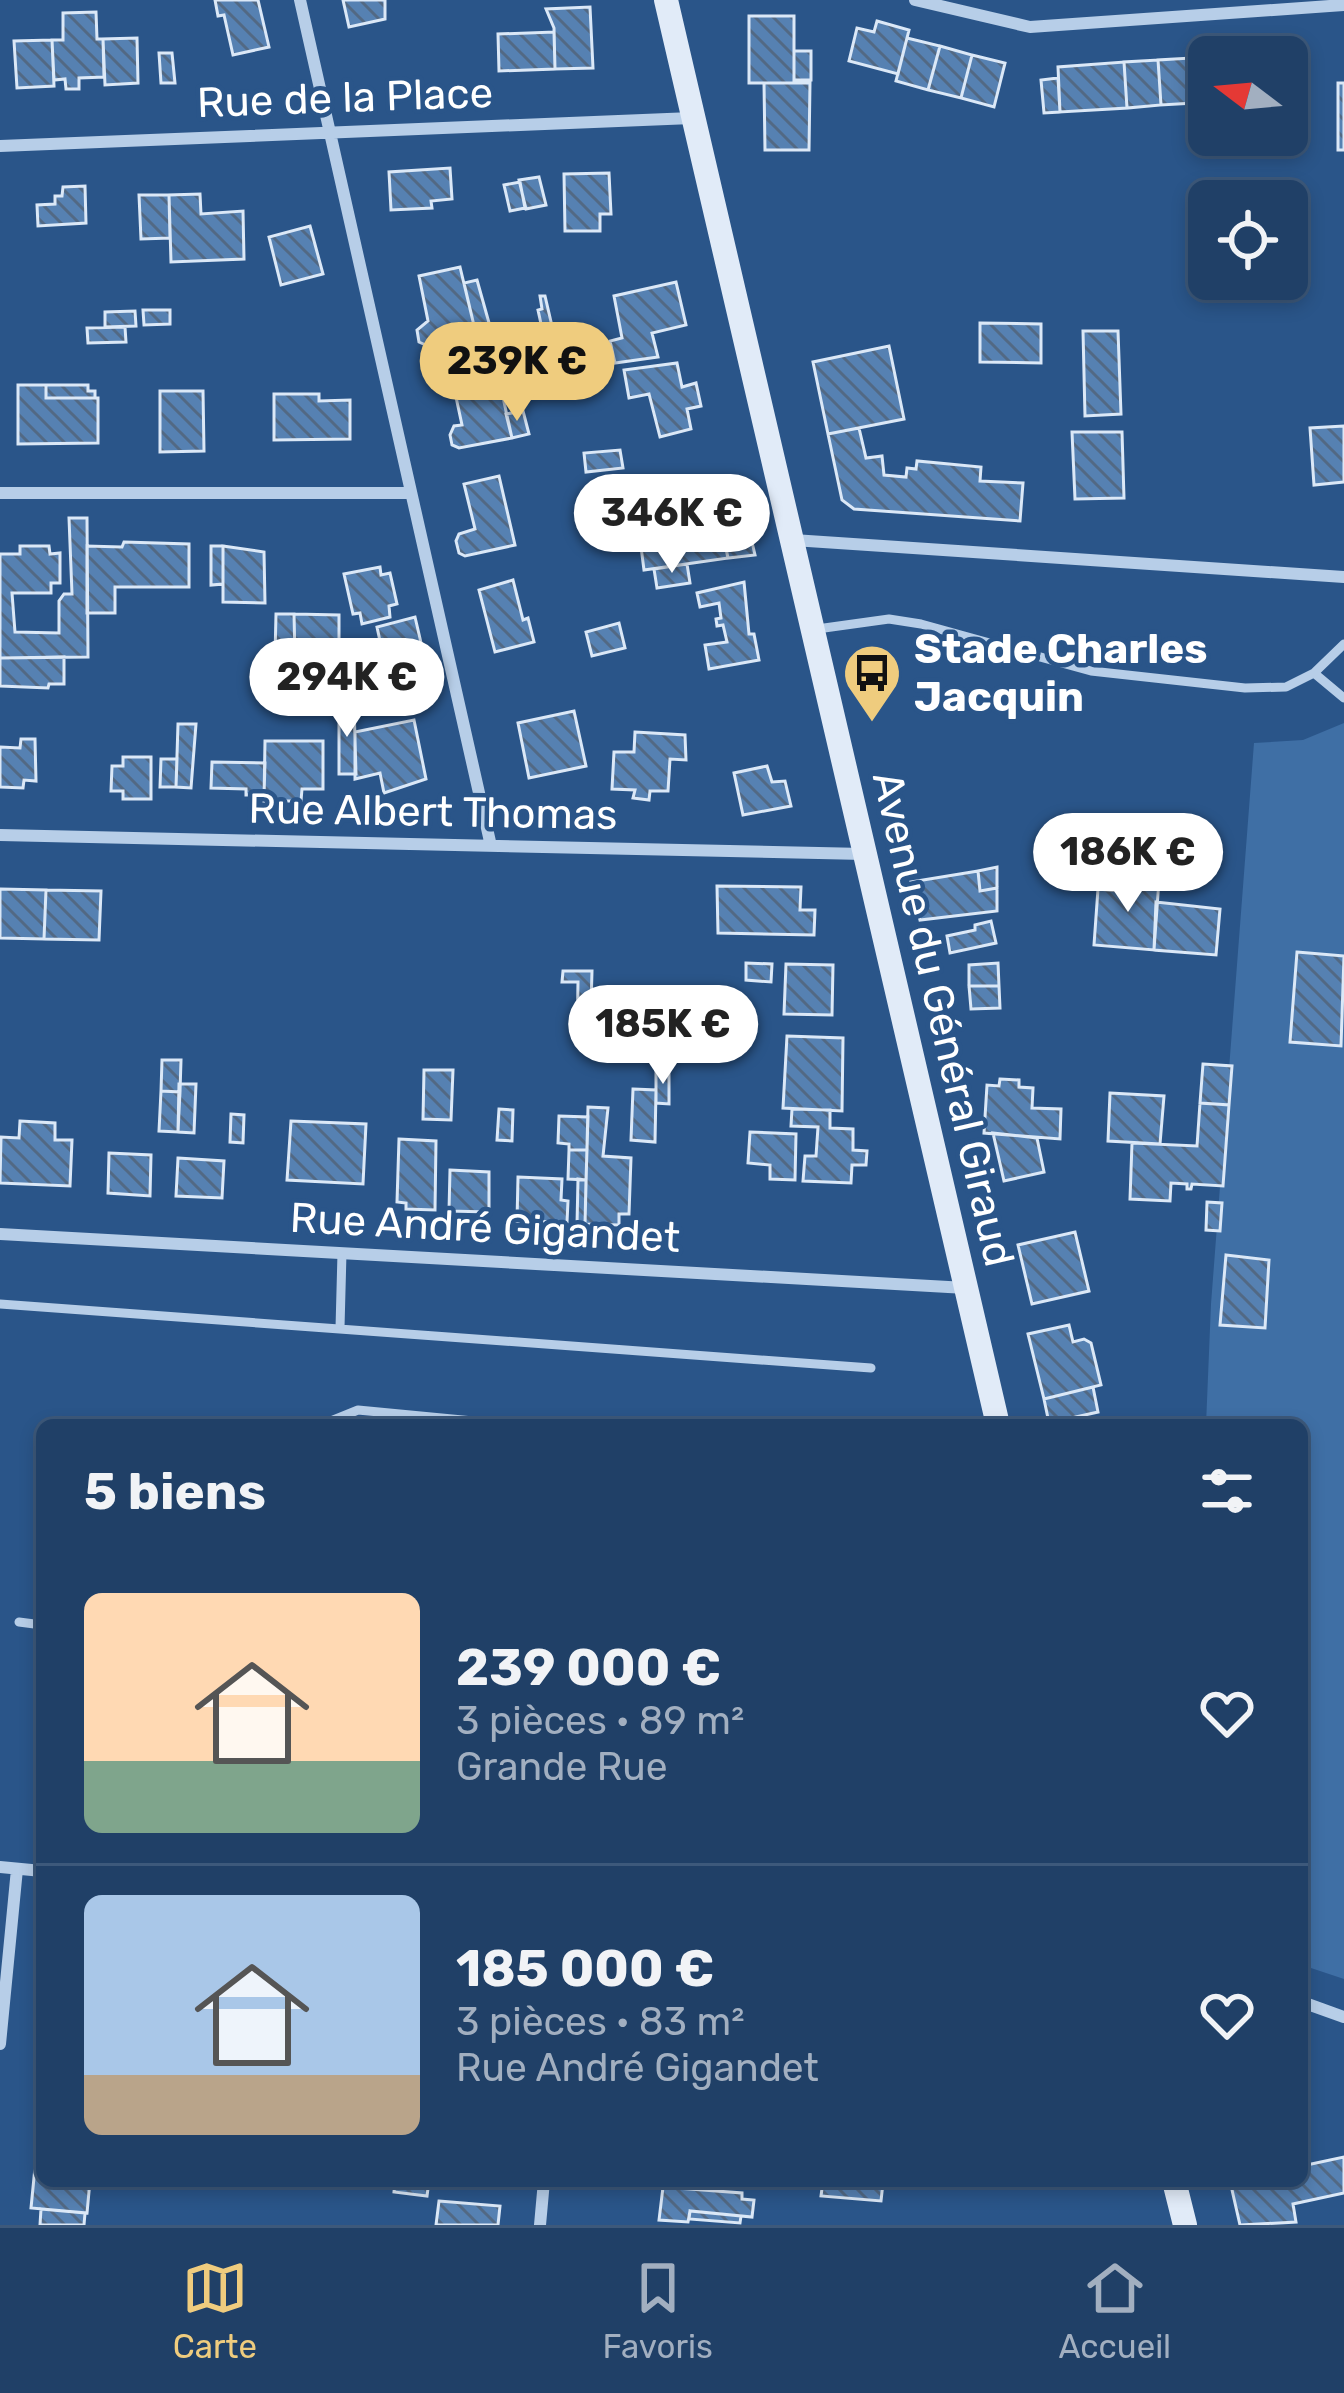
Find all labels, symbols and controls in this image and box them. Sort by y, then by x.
north arrow [1188,36,1308,156]
map controls [1188,36,1308,300]
street label: Rue de la Place [196,68,494,128]
button: locate [1188,180,1308,300]
pin: 239K € [419,322,615,424]
text: 239K € [447,338,587,384]
pin: 346K € [574,474,770,576]
text: 346K € [601,490,743,536]
place label: Stade Charles Jacquin [914,624,1207,722]
pin: 294K € [249,638,445,740]
bus stop icon: Stade Charles Jacquin [841,642,903,724]
text: 294K € [276,654,418,700]
street label: Avenue du Général Giraud [862,767,1024,1271]
street label: Rue Albert Thomas [248,784,618,840]
pin: 186K € [1030,813,1226,915]
text: 186K € [1060,829,1196,875]
pin: 185K € [565,985,761,1087]
text: 185K € [595,1001,731,1047]
street label: Rue André Gigandet [289,1193,681,1263]
icon: filters [1194,1458,1260,1524]
text: 5 biens [84,1461,266,1522]
text: 239 000 € [456,1637,721,1698]
icon: home [180,1641,324,1785]
icon: heart [1194,1680,1260,1746]
text: 3 pièces · 89 m² [456,1698,744,1744]
text: Grande Rue [456,1744,668,1790]
text: 185 000 € [456,1938,715,1999]
icon: home [180,1943,324,2087]
icon: heart [1194,1982,1260,2048]
text: 3 pièces · 83 m² [456,1999,745,2045]
text: Rue André Gigandet [456,2045,819,2091]
tab: Carte [173,2255,257,2366]
tab: Favoris [603,2255,713,2366]
tab: Accueil [1058,2255,1171,2366]

